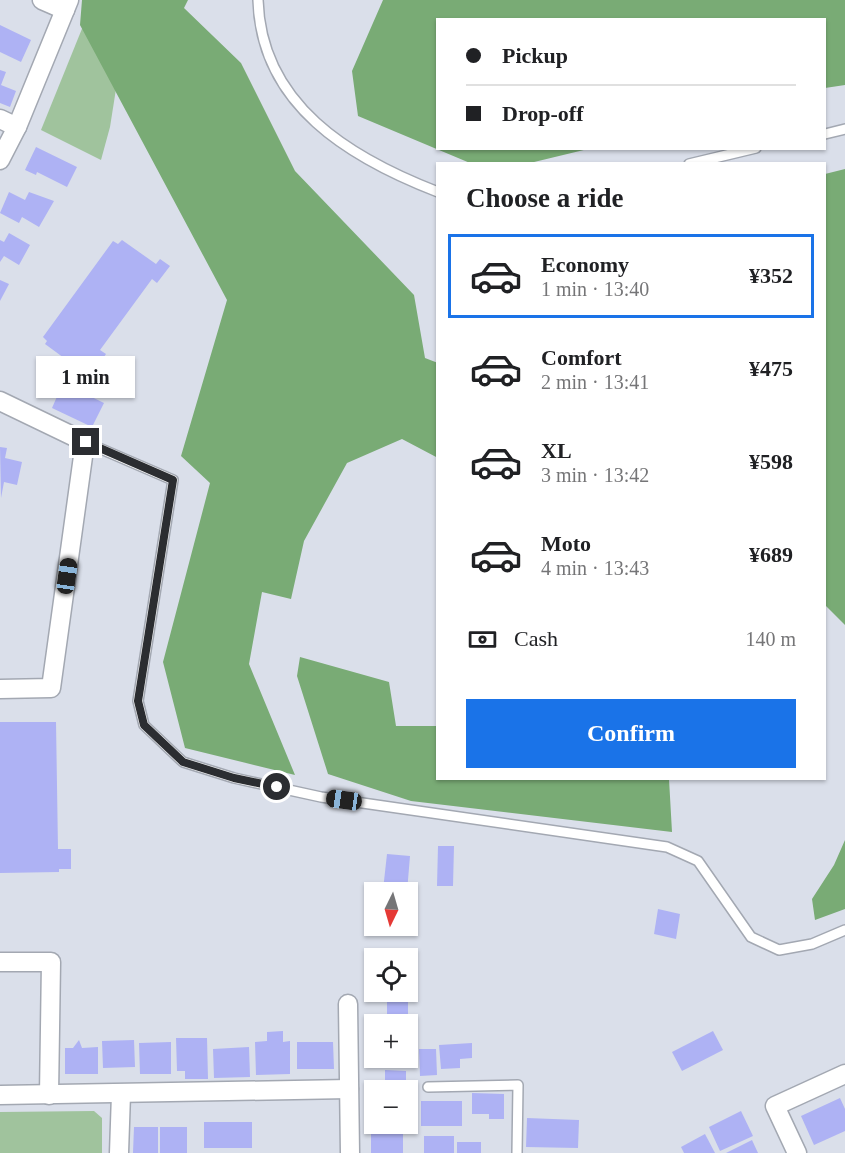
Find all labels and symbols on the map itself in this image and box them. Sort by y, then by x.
callout: 1 min [36,355,136,397]
route end [72,428,99,455]
car [56,557,78,595]
route start [263,773,290,800]
car [325,789,363,811]
north arrow [364,882,418,936]

